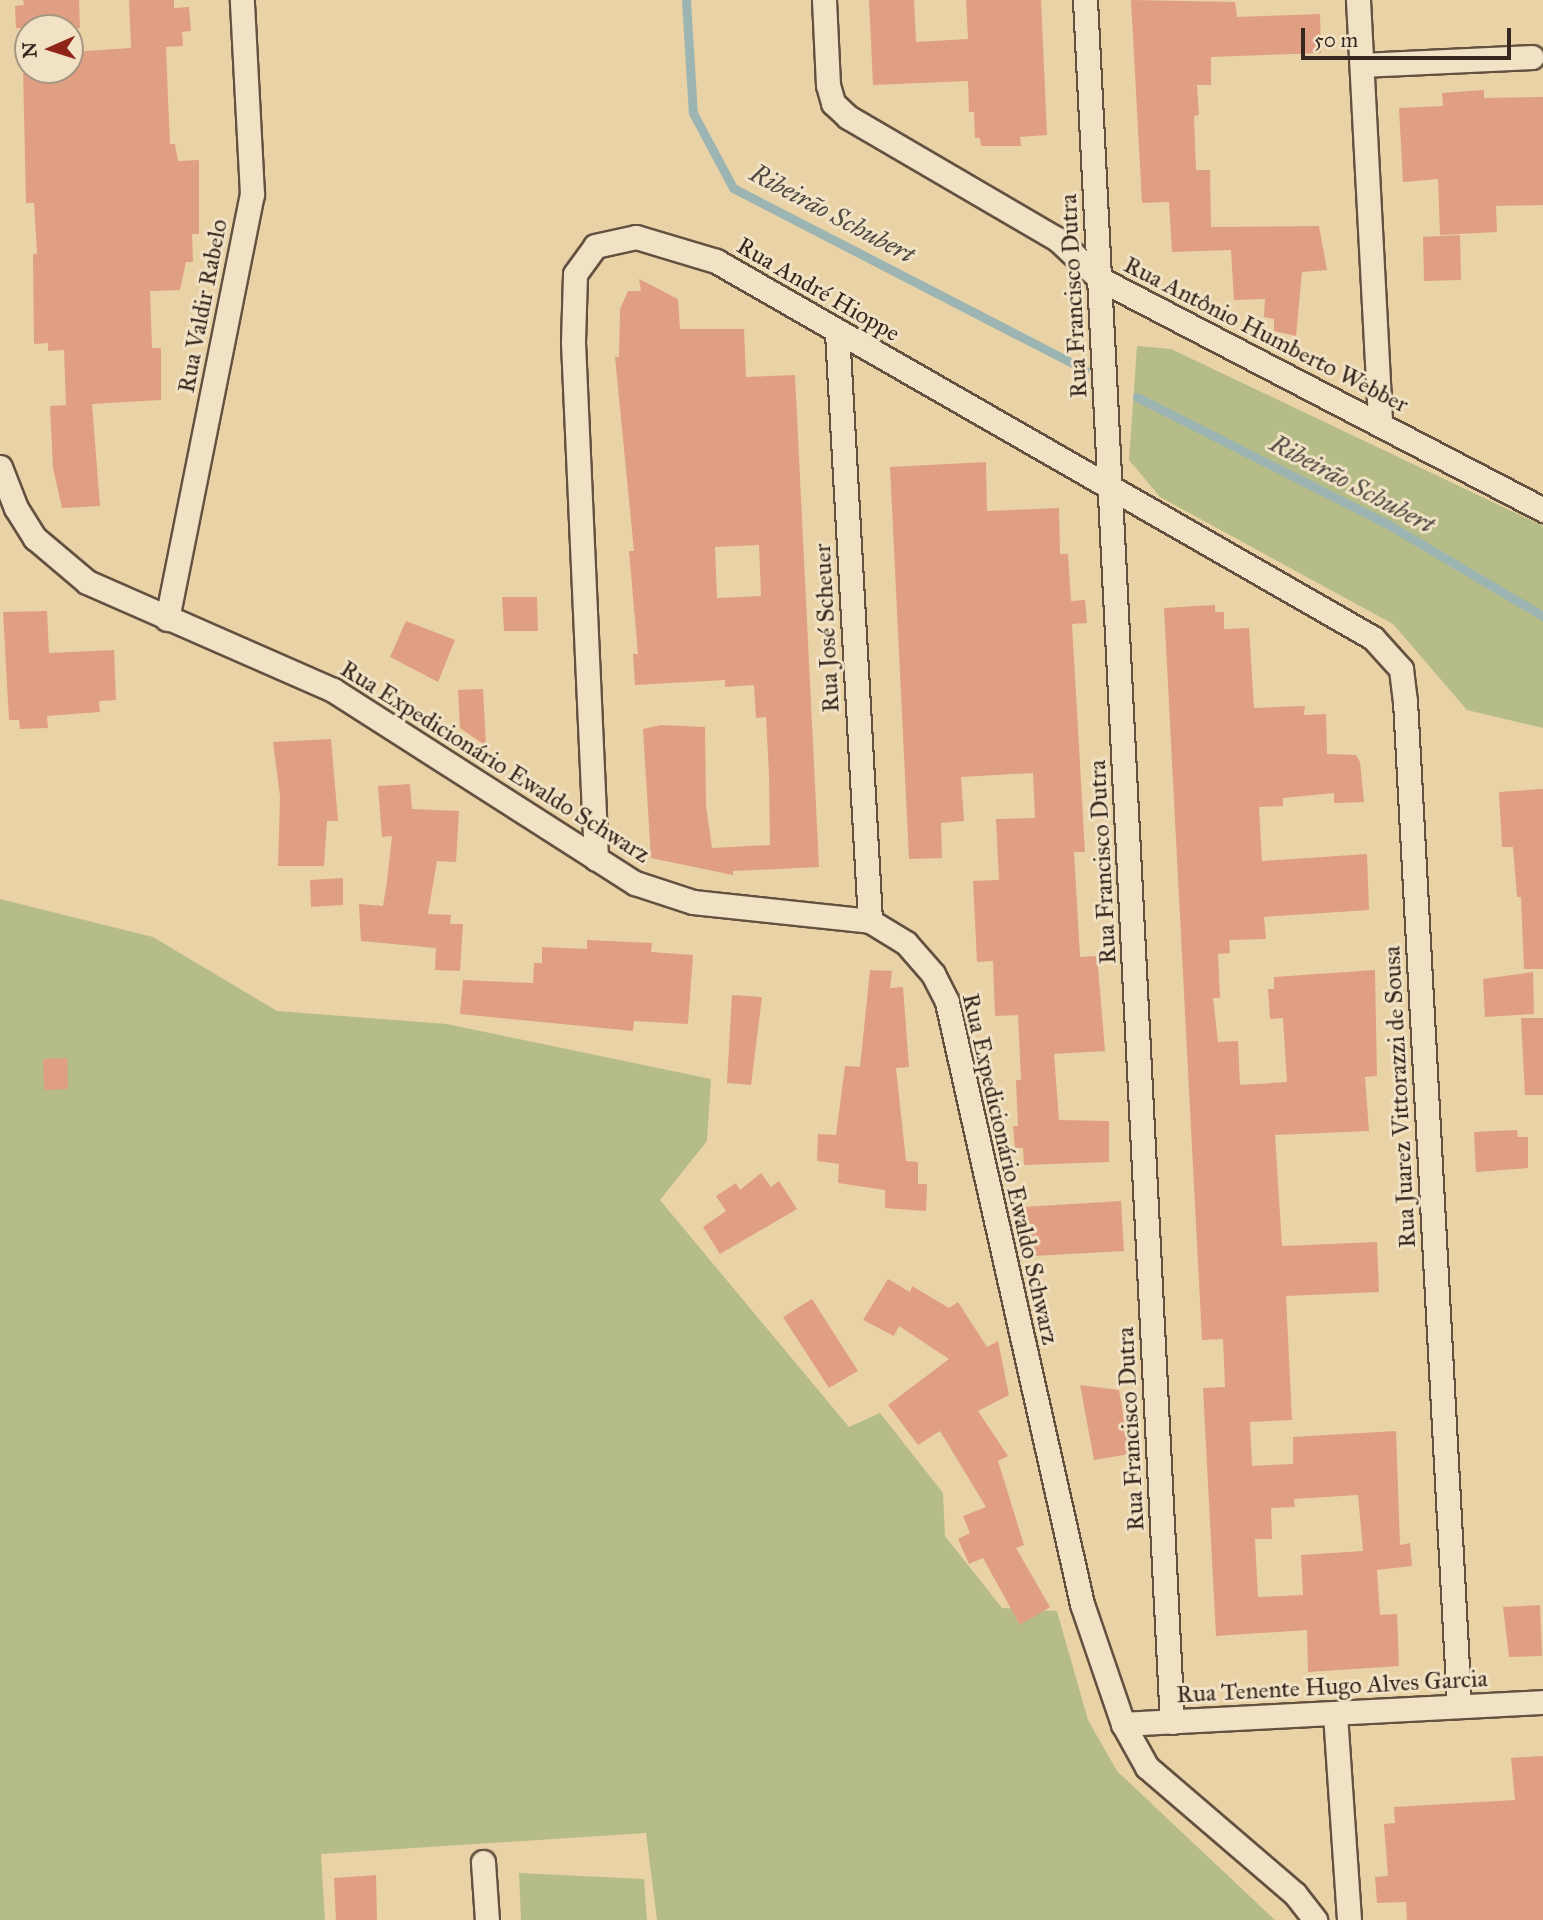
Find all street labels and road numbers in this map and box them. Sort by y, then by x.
street label: Rua Francisco Dutra [1054,193,1094,399]
street label: Rua Valdir Rabelo [172,217,234,395]
street label: Rua André Hioppe [731,232,905,348]
street label: Rua Antônio Humberto Webber [1119,251,1413,419]
street label: Rua José Scheuer [808,543,846,713]
street label: Rua Expedicionário Ewaldo Schwarz [335,655,655,869]
street label: Rua Francisco Dutra [1083,759,1123,965]
street label: Rua Juarez Vittorazzi de Sousa [1378,945,1422,1249]
street label: Rua Expedicionário Ewaldo Schwarz [956,991,1064,1347]
street label: Rua Francisco Dutra [1111,1326,1151,1532]
street label: Rua Tenente Hugo Alves Garcia [1176,1664,1488,1710]

